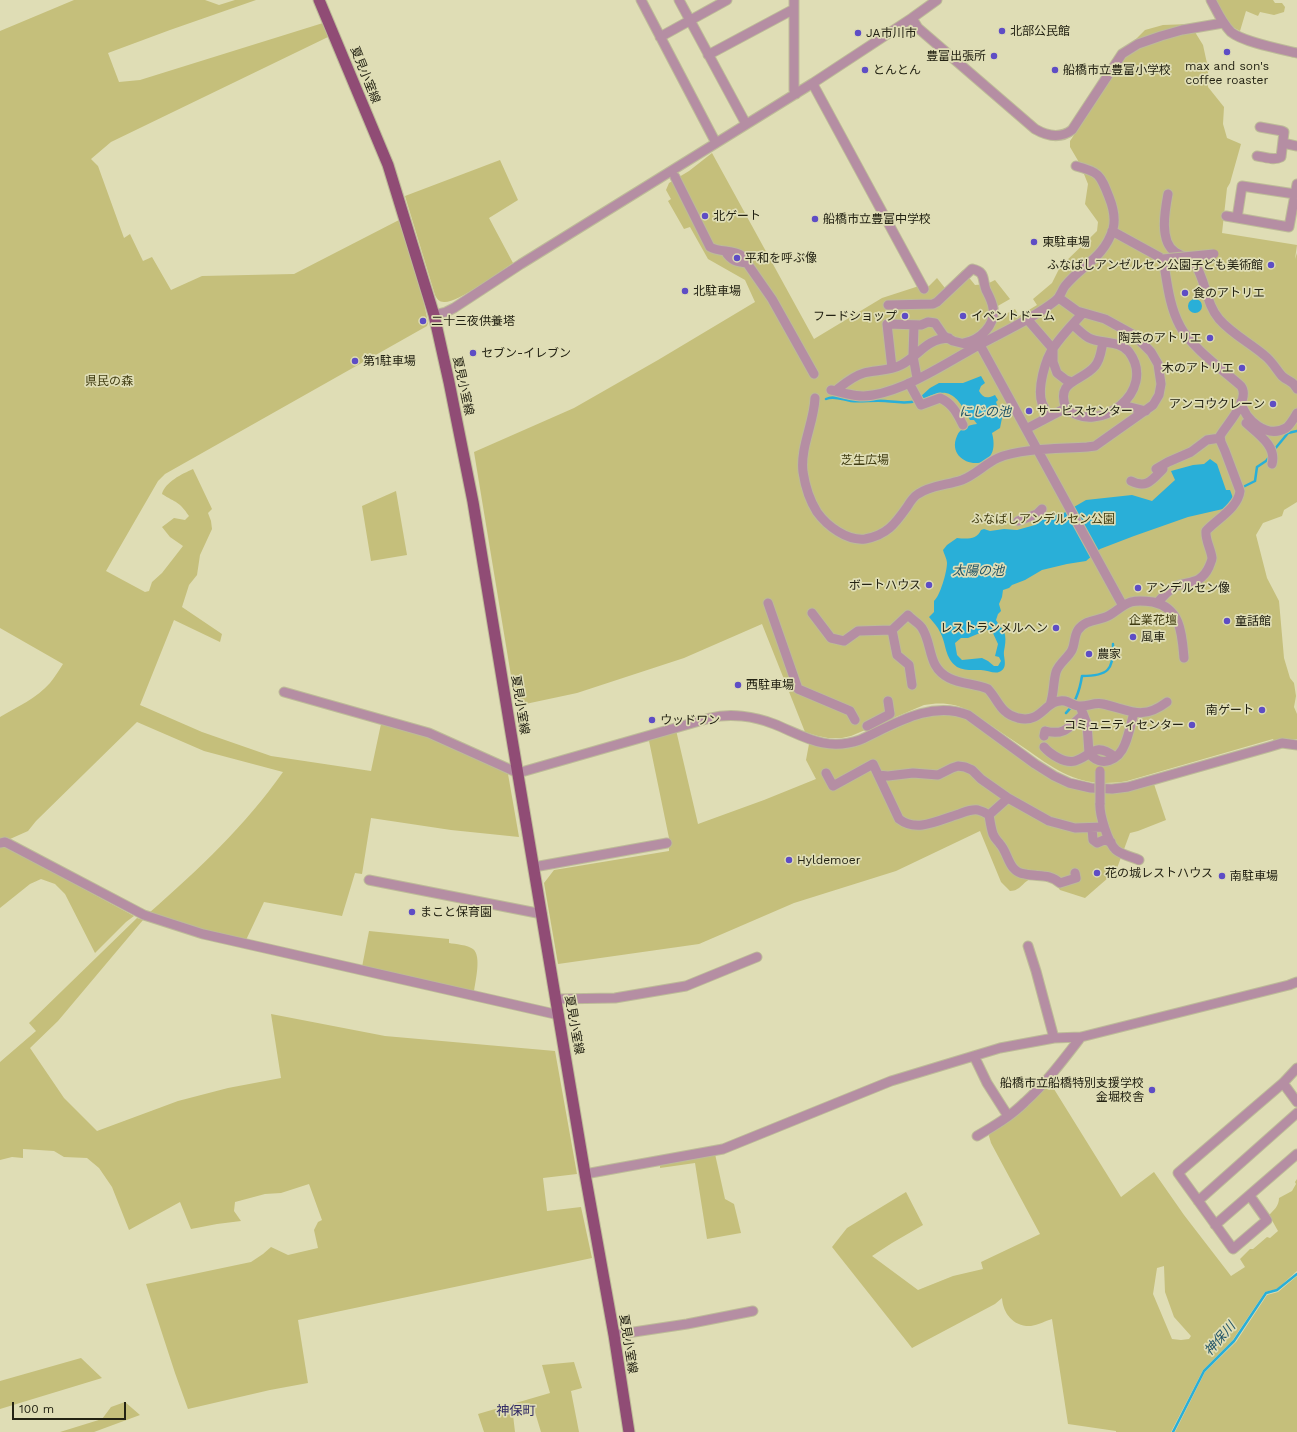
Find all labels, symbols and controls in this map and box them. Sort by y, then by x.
place label: 北部公民館 [1010,24,1070,38]
place label: JA市川市 [866,26,916,40]
marker: 北部公民館 [997,26,1007,36]
marker: JA市川市 [853,28,863,38]
street label: 夏見小室線 [347,44,383,106]
marker: max and son's coffee roaster [1222,47,1232,57]
place label: 豊富出張所 [926,49,986,63]
marker: 豊富出張所 [989,51,999,61]
place label: max and son's coffee roaster [1185,59,1269,87]
place label: とんとん [873,63,921,77]
place label: 船橋市立豊富小学校 [1063,63,1171,77]
marker: とんとん [860,65,870,75]
marker: 船橋市立豊富小学校 [1050,65,1060,75]
place label: 北ゲート [713,209,761,223]
marker: 北ゲート [700,211,710,221]
place label: 船橋市立豊富中学校 [823,212,931,226]
marker: 船橋市立豊富中学校 [810,214,820,224]
place label: 東駐車場 [1042,235,1090,249]
marker: 東駐車場 [1029,237,1039,247]
place label: 平和を呼ぶ像 [745,251,817,265]
marker: 平和を呼ぶ像 [732,253,742,263]
place label: ふなばしアンゼルセン公園子ども美術館 [1047,258,1263,272]
marker: ふなばしアンゼルセン公園子ども美術館 [1266,260,1276,270]
place label: 北駐車場 [693,284,741,298]
marker: 北駐車場 [680,286,690,296]
place label: 食のアトリエ [1193,286,1265,300]
marker: 食のアトリエ [1180,288,1190,298]
place label: フードショップ [813,309,897,323]
place label: イベントドーム [971,309,1055,323]
marker: フードショップ [900,311,910,321]
marker: イベントドーム [958,311,968,321]
place label: 二十三夜供養塔 [431,314,515,328]
marker: 二十三夜供養塔 [418,316,428,326]
place label: 陶芸のアトリエ [1118,331,1202,345]
marker: 陶芸のアトリエ [1205,333,1215,343]
place label: セブン-イレブン [481,346,571,360]
marker: セブン-イレブン [468,348,478,358]
place label: 第1駐車場 [363,354,416,368]
street label: 夏見小室線 [450,355,476,417]
marker: 第1駐車場 [350,356,360,366]
place label: 木のアトリエ [1162,361,1234,375]
marker: 木のアトリエ [1237,363,1247,373]
park label: 県民の森 [85,374,133,388]
place label: アンコウクレーン [1169,397,1265,411]
marker: アンコウクレーン [1268,399,1278,409]
water label: にじの池 [959,404,1011,420]
place label: サービスセンター [1037,404,1133,418]
marker: サービスセンター [1024,406,1034,416]
park label: 芝生広場 [841,453,889,467]
park label: ふなばしアンデルセン公園 [971,512,1115,526]
water label: 太陽の池 [952,563,1004,579]
place label: ボートハウス [849,578,921,592]
marker: ボートハウス [924,580,934,590]
place label: アンデルセン像 [1146,581,1230,595]
marker: アンデルセン像 [1133,583,1143,593]
park label: 企業花壇 [1129,613,1177,627]
place label: 童話館 [1235,614,1271,628]
marker: 童話館 [1222,616,1232,626]
place label: レストランメルヘン [940,621,1048,635]
marker: レストランメルヘン [1051,623,1061,633]
place label: 風車 [1141,630,1165,644]
marker: 風車 [1128,632,1138,642]
place label: 農家 [1097,647,1121,661]
marker: 農家 [1084,649,1094,659]
street label: 夏見小室線 [508,674,532,736]
place label: 西駐車場 [746,678,794,692]
marker: 西駐車場 [733,680,743,690]
place label: 南ゲート [1206,703,1254,717]
marker: 南ゲート [1257,705,1267,715]
place label: ウッドワン [660,713,720,727]
marker: ウッドワン [647,715,657,725]
place label: コミュニティセンター [1064,718,1184,732]
marker: コミュニティセンター [1187,720,1197,730]
place label: Hyldemoer [797,853,861,867]
marker: Hyldemoer [784,855,794,865]
place label: 花の城レストハウス [1105,866,1213,880]
marker: 花の城レストハウス [1092,868,1102,878]
place label: 南駐車場 [1230,869,1278,883]
marker: 南駐車場 [1217,871,1227,881]
place label: まこと保育園 [420,905,492,919]
marker: まこと保育園 [407,907,417,917]
street label: 夏見小室線 [562,994,586,1056]
place label: 船橋市立船橋特別支援学校 金堀校舎 [1000,1076,1144,1104]
marker: 船橋市立船橋特別支援学校 金堀校舎 [1147,1085,1157,1095]
street label: 夏見小室線 [616,1313,640,1375]
water label: 神保川 [1201,1319,1239,1359]
scale bar [14,1394,128,1420]
text: 100 m [19,1402,54,1416]
district label: 神保町 [497,1403,535,1419]

